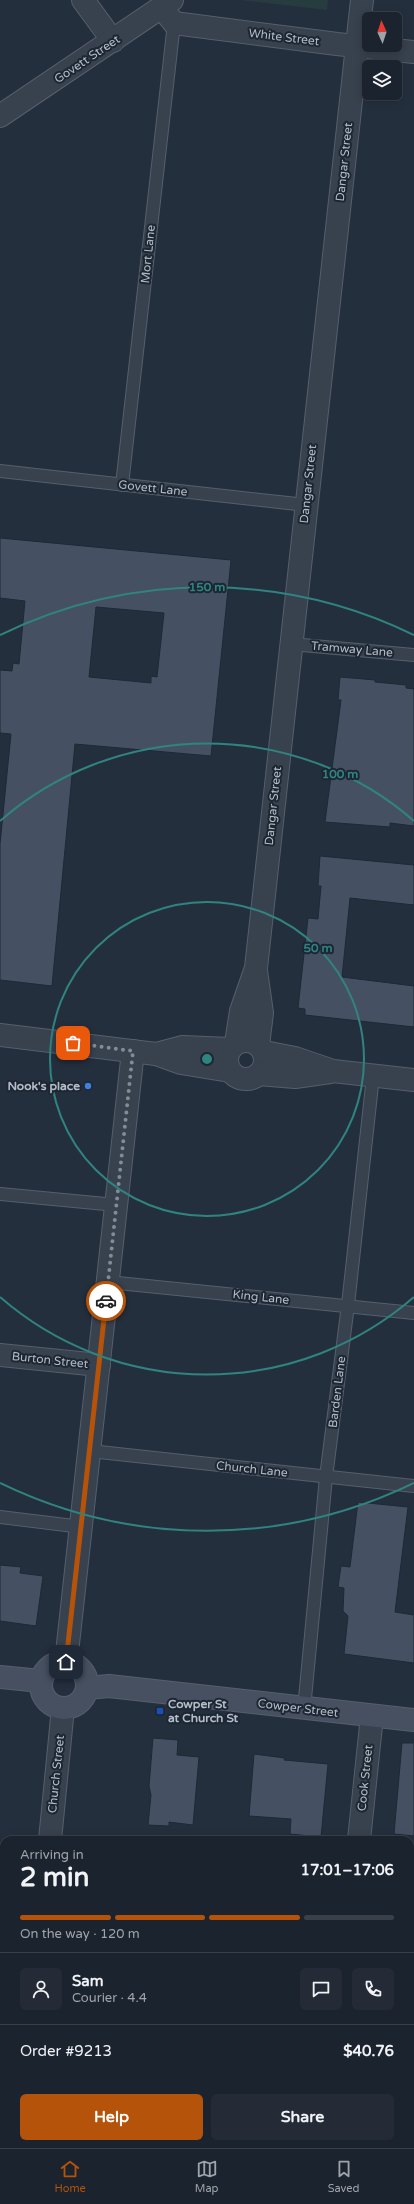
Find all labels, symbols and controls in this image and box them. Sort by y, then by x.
north arrow [362,12,402,52]
map controls [362,12,402,100]
street label: White Street [248,26,321,48]
street label: Govett Street [52,32,123,86]
button: layers [362,60,402,100]
street label: Dangar Street [333,121,355,202]
street label: Mort Lane [138,224,158,284]
street label: Dangar Street [297,443,319,524]
street label: Govett Lane [118,477,188,499]
text: 150 m [189,580,225,594]
street label: Tramway Lane [310,638,394,660]
street label: Dangar Street [262,765,284,846]
text: 100 m [322,767,358,781]
text: 50 m [303,941,333,955]
pin [56,1026,90,1060]
icon: bag [62,1032,84,1054]
centre of rings [200,1052,214,1066]
place label: Nook's place [7,1079,80,1094]
marker: Nook's place [83,1081,93,1091]
courier [86,1281,126,1321]
street label: King Lane [232,1287,290,1307]
icon: car [95,1290,117,1312]
street label: Burton Street [11,1349,89,1371]
street label: Barden Lane [326,1355,348,1429]
street label: Church Lane [216,1458,289,1480]
pin [49,1645,83,1679]
icon: home [55,1651,77,1673]
street label: Cowper Street [257,1696,340,1720]
place label: Cowper St at Church St [168,1697,239,1725]
marker: Cowper St at Church St [155,1706,165,1716]
street label: Church Street [45,1734,67,1814]
street label: Cook Street [355,1744,375,1812]
text: Arriving in [20,1847,84,1863]
text: 17:01–17:06 [301,1861,394,1879]
text: 2 min [20,1862,89,1893]
text: On the way · 120 m [20,1926,140,1942]
button: person [20,1968,62,2010]
button: chat [300,1968,342,2010]
button: phone [352,1968,394,2010]
text: Sam [72,1972,103,1990]
text: Courier · 4.4 [72,1990,147,2006]
text: Order #9213 [20,2042,112,2060]
text: $40.76 [343,2042,394,2060]
button: Help [20,2094,203,2140]
button: Share [211,2094,394,2140]
tab: Home [55,2158,86,2195]
tab: Map [195,2158,219,2195]
tab: Saved [328,2158,359,2195]

